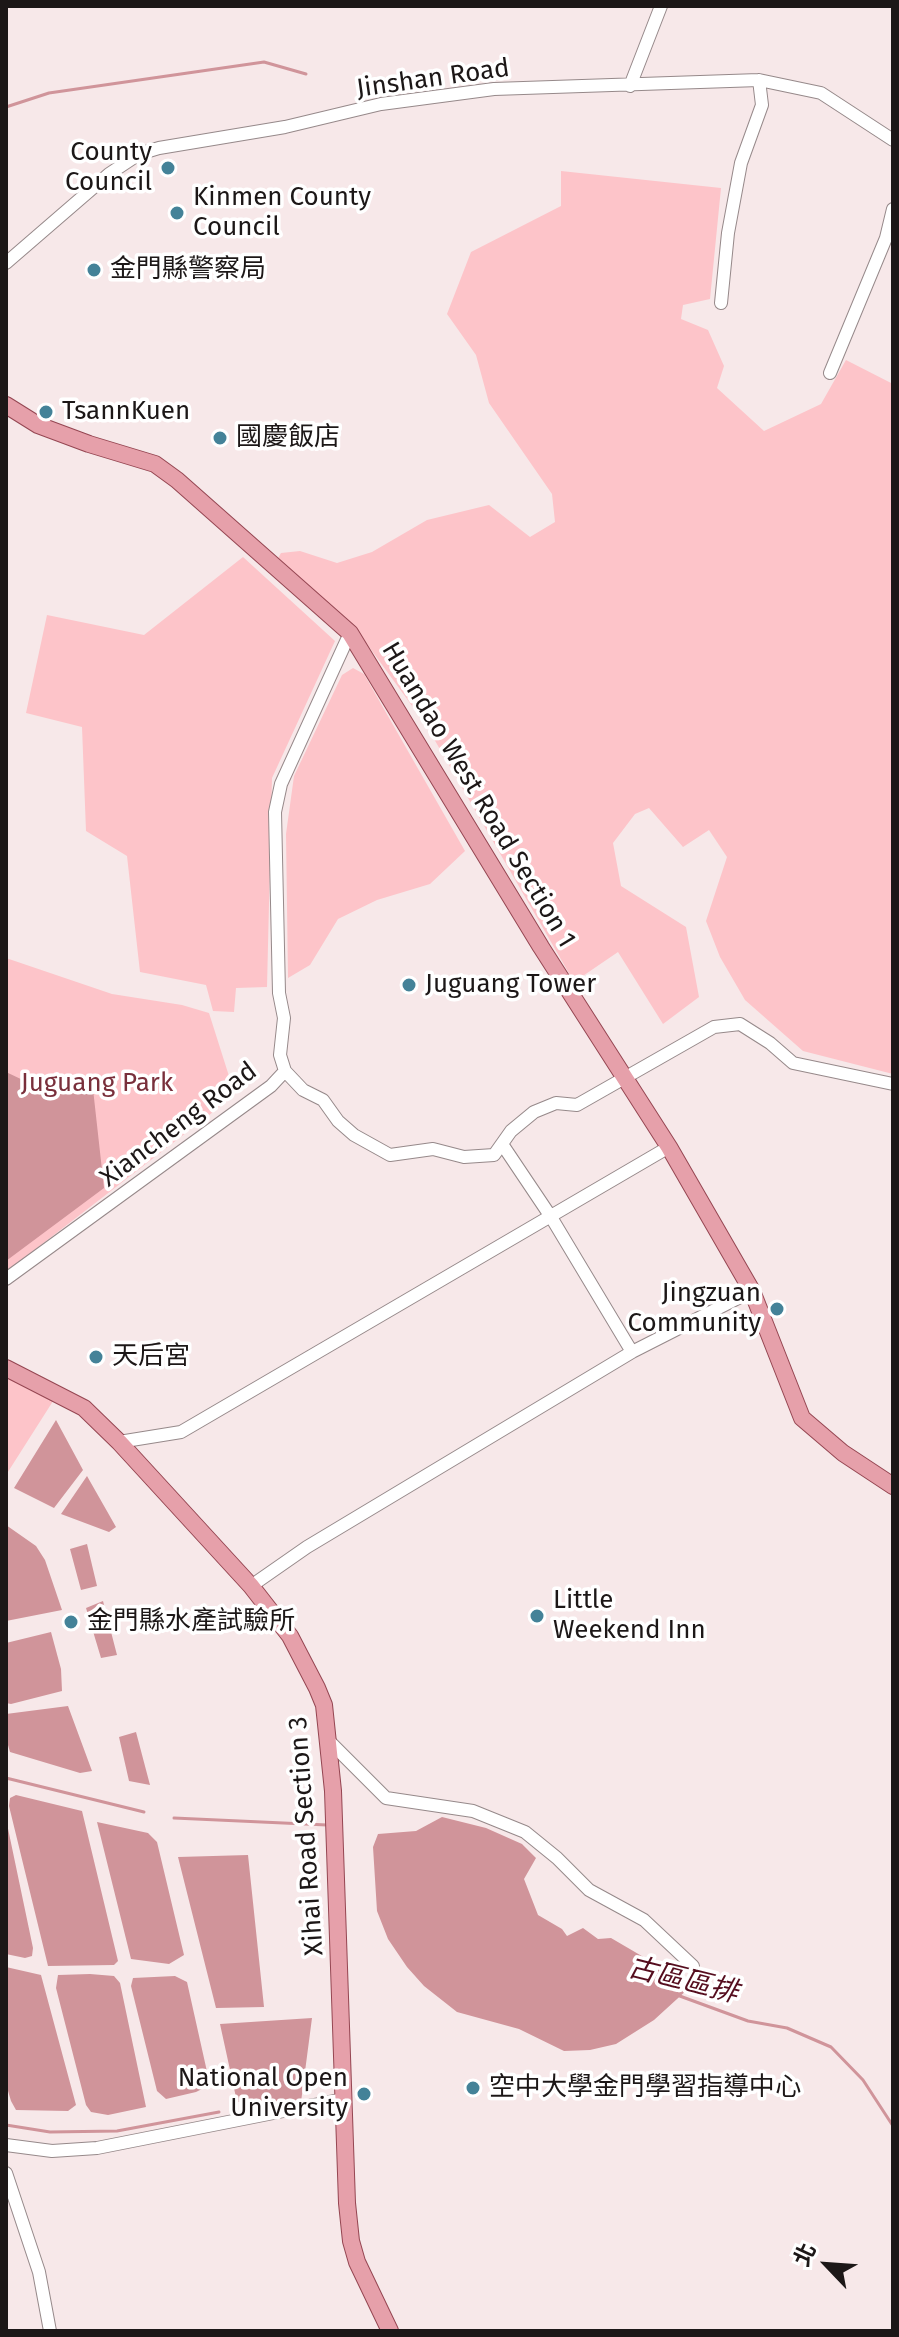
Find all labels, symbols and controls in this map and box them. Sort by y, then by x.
street label: Jinshan Road [355,53,511,105]
place label: County Council [65,137,152,198]
marker: County Council [159,159,177,177]
place label: Kinmen County Council [193,182,371,244]
marker: Kinmen County Council [168,204,186,222]
place label: 金門縣警察局 [110,254,266,286]
marker: 金門縣警察局 [85,261,103,279]
place label: TsannKuen [62,396,190,428]
marker: TsannKuen [37,403,55,421]
place label: 國慶飯店 [236,422,340,454]
marker: 國慶飯店 [211,429,229,447]
street label: Huandao West Road Section 1 [374,637,582,953]
place label: Juguang Tower [425,969,596,1001]
marker: Juguang Tower [400,976,418,994]
street label: Xiancheng Road [94,1056,264,1194]
park label: Juguang Park [21,1068,173,1100]
place label: Jingzuan Community [627,1278,761,1340]
marker: Jingzuan Community [768,1300,786,1318]
place label: 天后宮 [112,1341,190,1373]
marker: 天后宮 [87,1348,105,1366]
place label: Little Weekend Inn [553,1585,706,1646]
place label: 金門縣水產試驗所 [87,1606,295,1638]
marker: Little Weekend Inn [528,1607,546,1625]
marker: 金門縣水產試驗所 [62,1613,80,1631]
street label: Xihai Road Section 3 [283,1715,331,1957]
water label: 古區區排 [625,1951,741,2011]
place label: National Open University [178,2063,348,2124]
place label: 空中大學金門學習指導中心 [489,2072,801,2104]
marker: 空中大學金門學習指導中心 [464,2079,482,2097]
marker: National Open University [355,2085,373,2103]
north arrow [787,2225,867,2305]
text: 北 [788,2239,822,2270]

